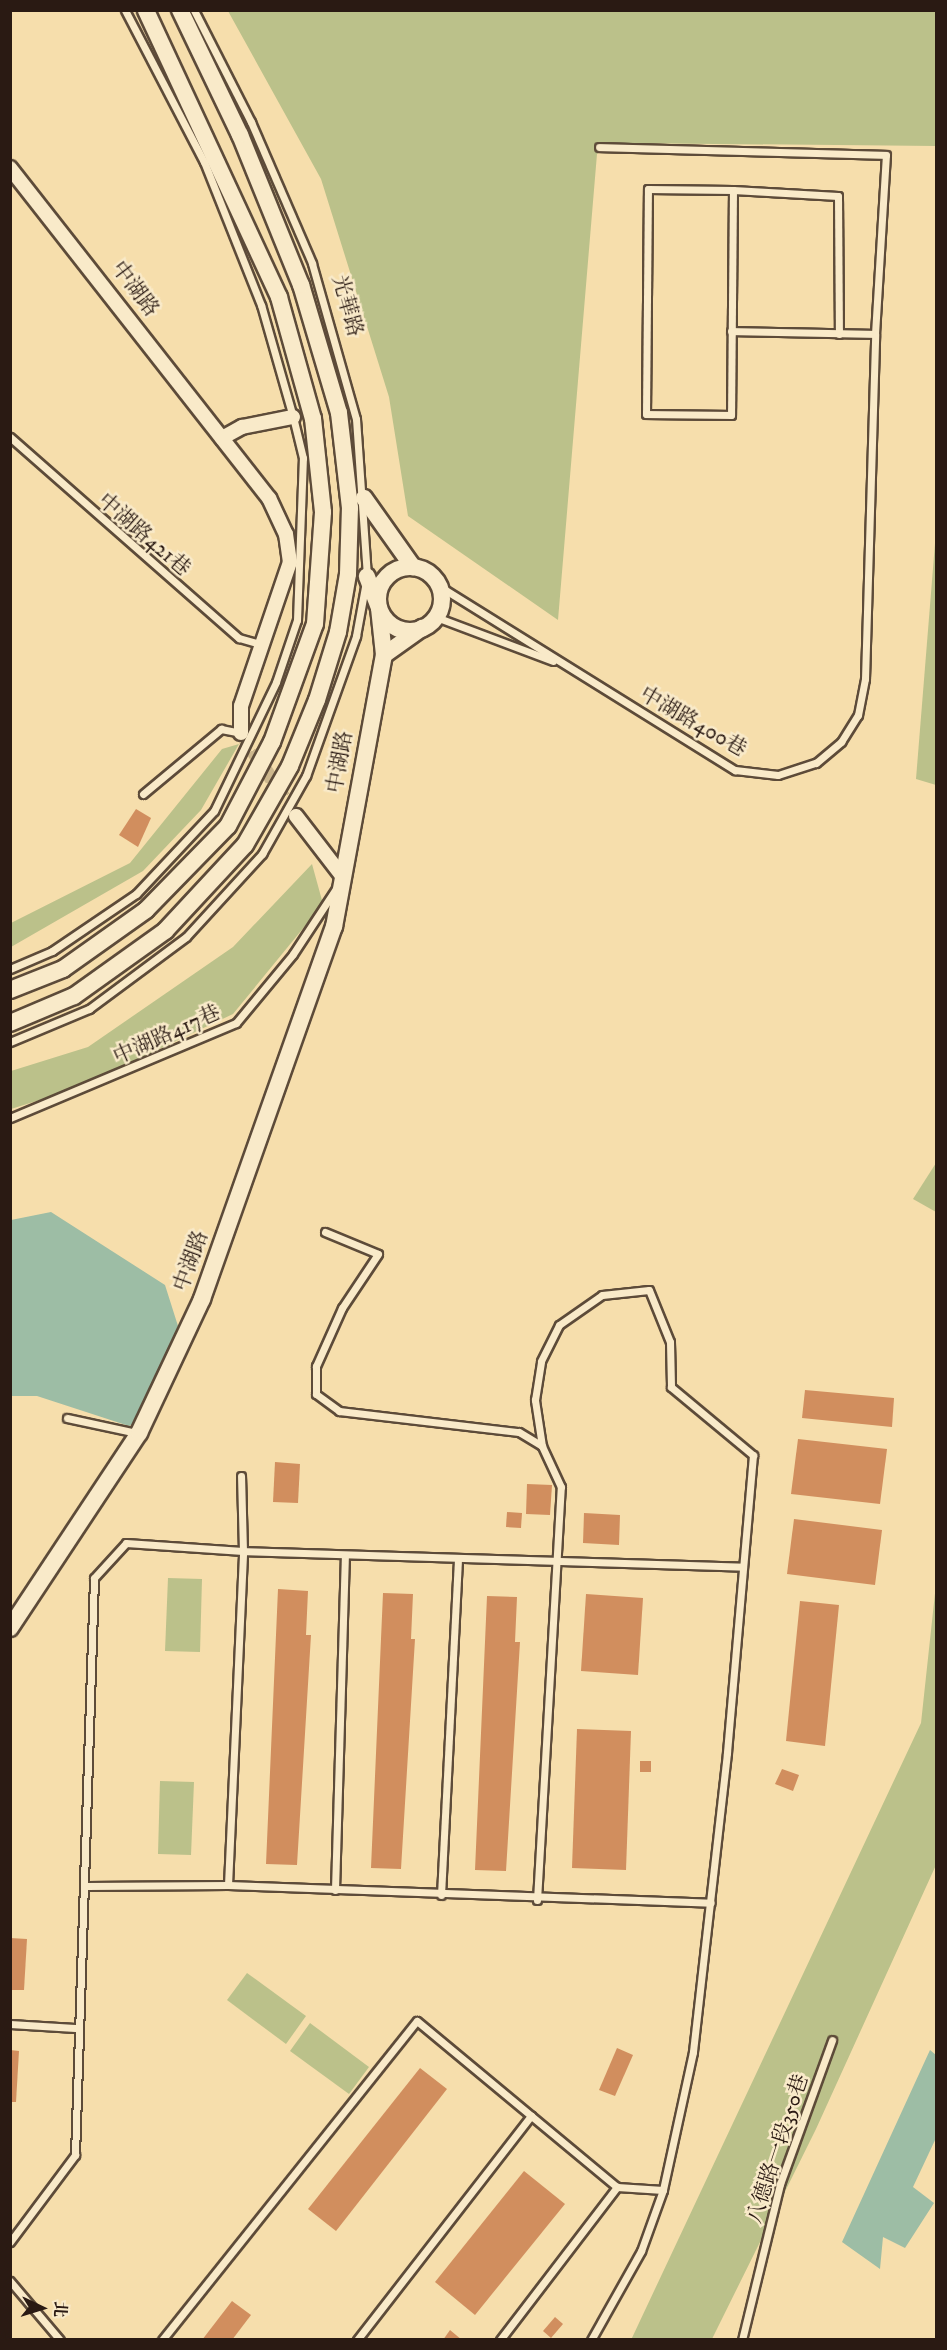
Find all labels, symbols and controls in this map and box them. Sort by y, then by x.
street label: 中湖路 [106,256,164,322]
street label: 光華路 [326,272,368,340]
street label: 中湖路421巷 [93,488,195,582]
street label: 中湖路400巷 [635,681,751,763]
street label: 中湖路 [322,729,358,795]
street label: 中湖路417巷 [109,1000,225,1070]
street label: 中湖路 [168,1227,214,1295]
street label: 八德路一段350巷 [742,2071,814,2227]
north arrow [12,2278,72,2338]
text: 北 [49,2301,70,2318]

